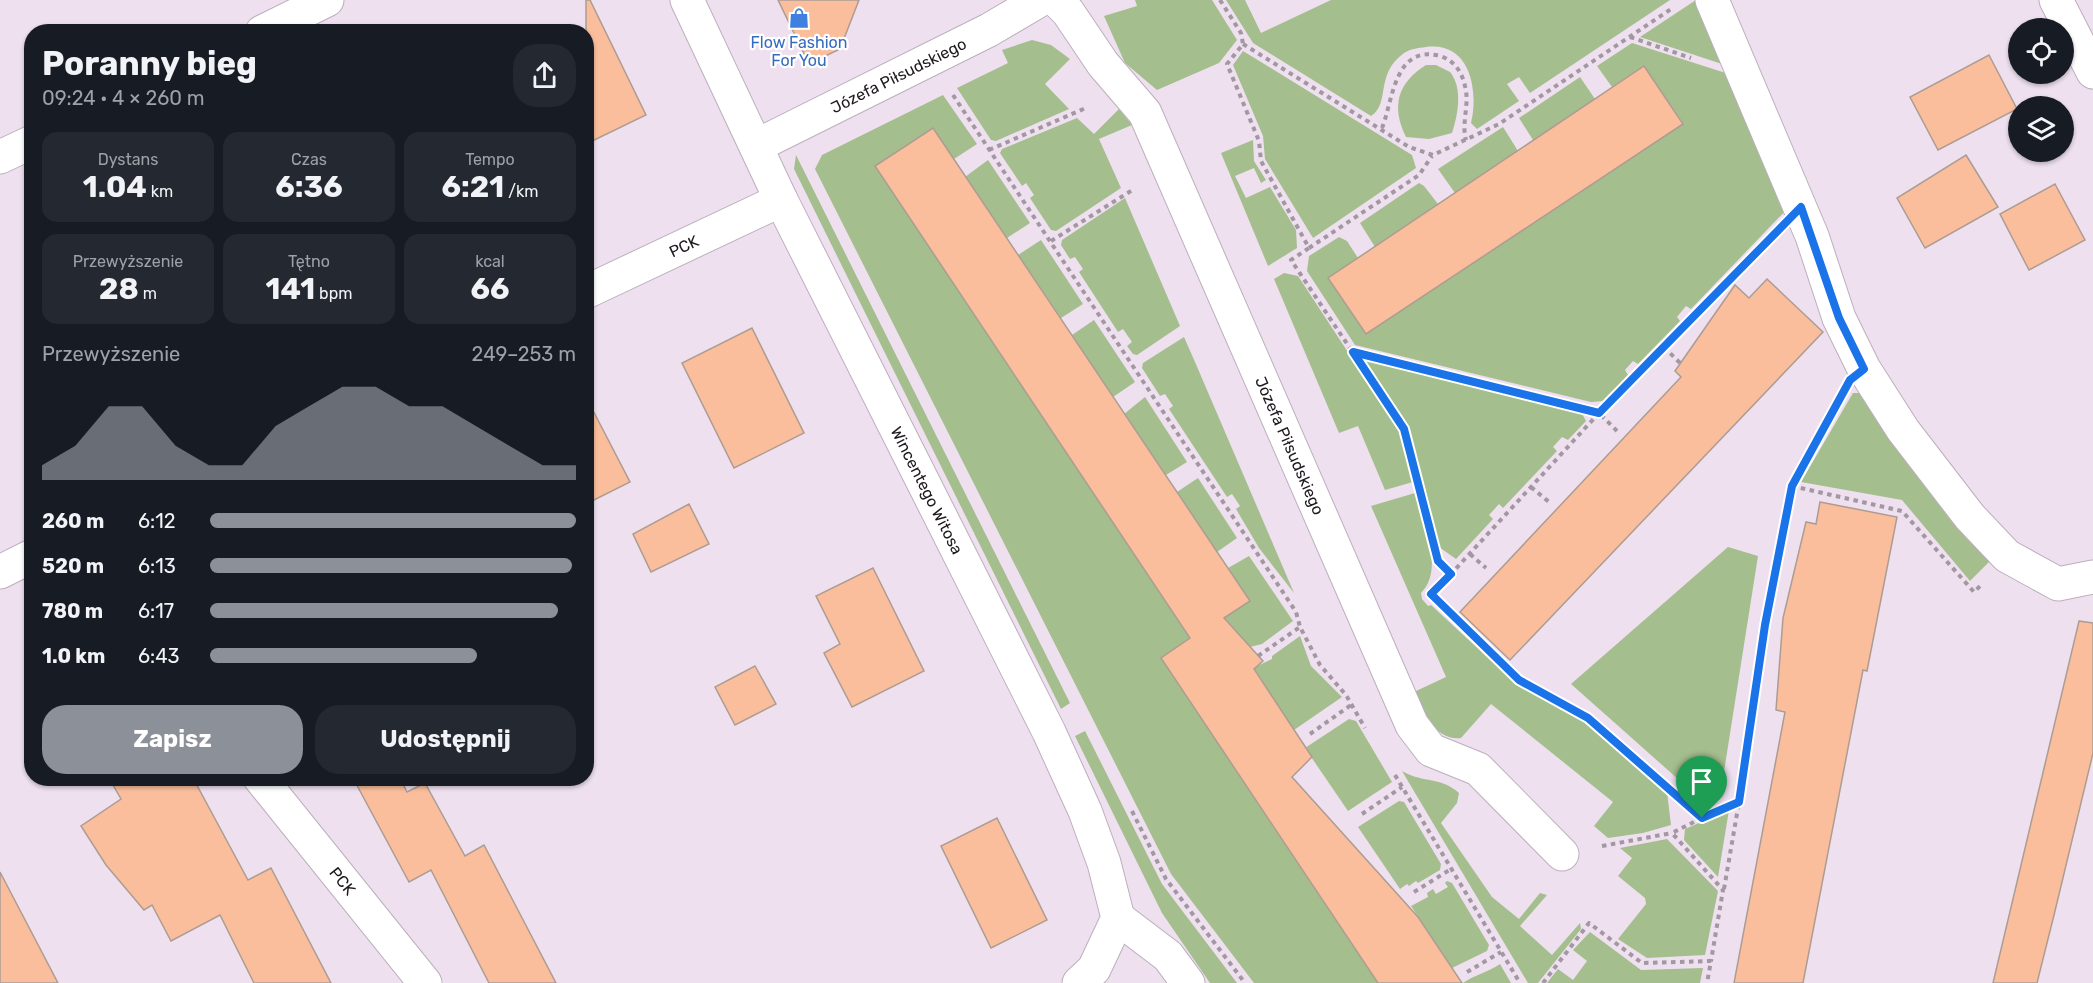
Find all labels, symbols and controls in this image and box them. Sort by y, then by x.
shop icon: Flow Fashion For You [787,6,811,30]
map controls [2008,18,2074,162]
button: locate [2008,18,2074,84]
place label: Flow Fashion For You [751,33,847,70]
street label: Józefa Piłsudskiego [827,33,969,117]
text: Poranny bieg [42,44,257,83]
button: share [513,44,576,107]
text: 09:24 · 4 × 260 m [42,86,205,110]
button: layers [2008,96,2074,162]
text: Dystans [98,150,158,169]
text: Czas [291,150,327,169]
text: Tempo [465,150,515,169]
text: 1.04 [83,169,147,205]
text: 6:36 [275,169,343,205]
text: 6:21 [442,169,504,205]
text: km [147,182,173,201]
text: /km [504,182,538,201]
street label: PCK [666,231,702,261]
text: Przewyższenie [73,252,183,271]
text: Tętno [288,252,330,271]
text: kcal [475,252,505,271]
text: 28 [99,271,139,307]
text: 141 [266,271,315,307]
text: 66 [470,271,510,307]
text: m [139,284,157,303]
text: bpm [315,284,352,303]
text: Przewyższenie [42,342,180,366]
text: 249–253 m [472,342,576,366]
street label: Józefa Piłsudskiego [1252,373,1329,518]
street label: Wincentego Witosa [887,423,967,557]
text: 260 m [42,509,104,533]
text: 6:12 [138,509,175,533]
text: 520 m [42,554,104,578]
text: 6:13 [138,554,176,578]
text: 780 m [42,599,103,623]
text: 6:17 [138,599,174,623]
text: 1.0 km [42,644,105,668]
text: 6:43 [138,644,180,668]
button: Zapisz [42,705,303,774]
button: Udostępnij [315,705,576,774]
pin [1676,756,1727,818]
icon: arrive [1685,765,1718,798]
street label: PCK [326,863,360,899]

